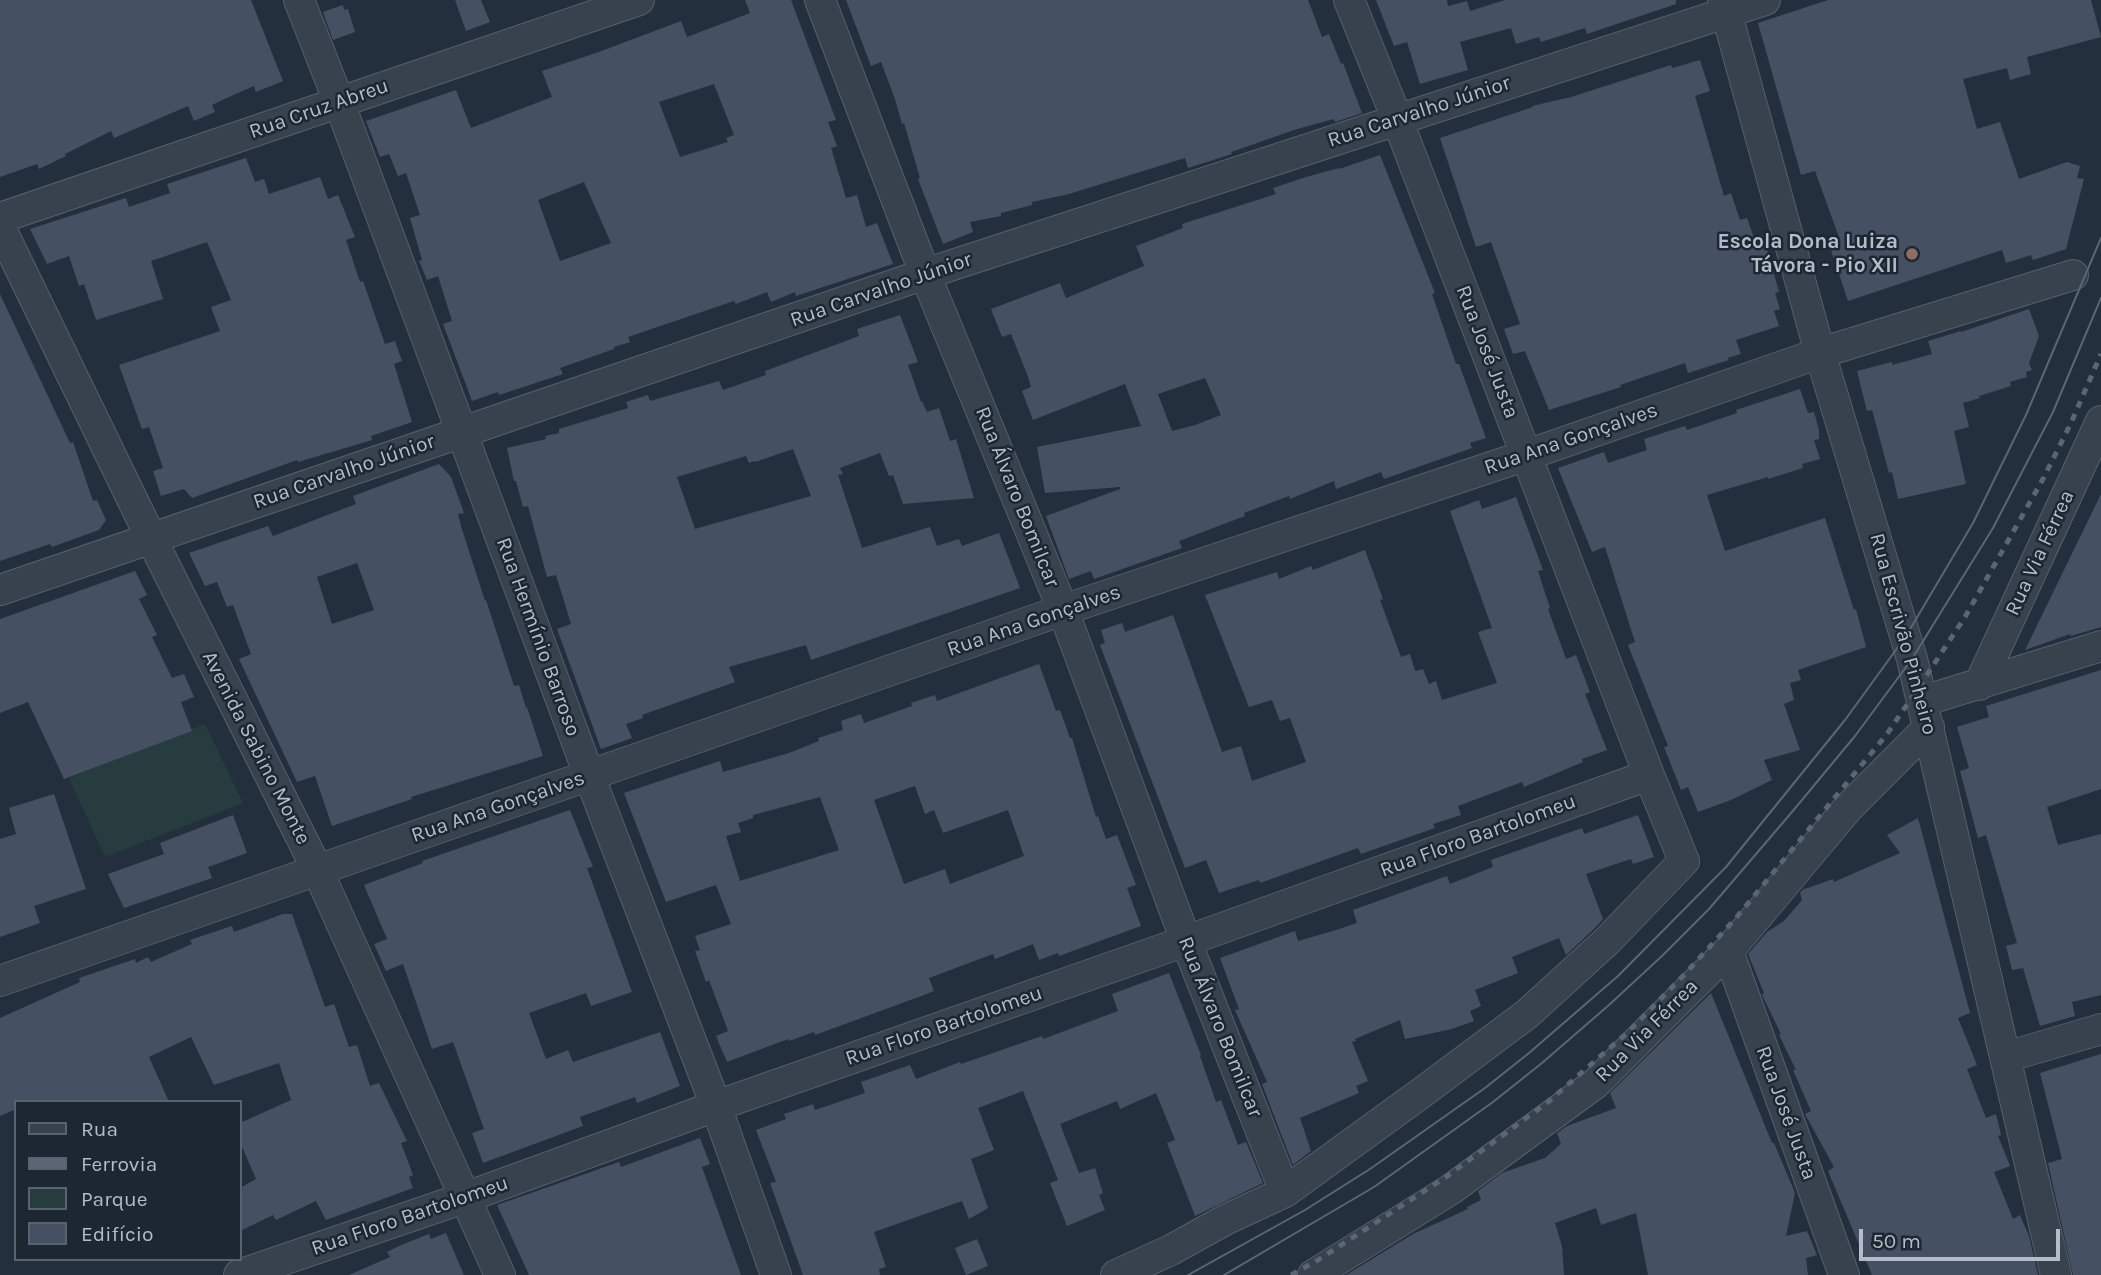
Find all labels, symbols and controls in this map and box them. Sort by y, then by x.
street label: Rua Carvalho Júnior [1325,71,1513,153]
street label: Rua Cruz Abreu [246,73,392,145]
place label: Escola Dona Luiza Távora - Pio XII [1718,229,1898,279]
marker: Escola Dona Luiza Távora - Pio XII [1904,246,1920,262]
street label: Rua Carvalho Júnior [787,247,975,333]
street label: Rua José Justa [1450,282,1524,422]
street label: Rua Ana Gonçalves [1481,398,1661,480]
street label: Rua Álvaro Bomilcar [969,403,1065,591]
street label: Rua Carvalho Júnior [250,429,438,515]
street label: Rua Via Férrea [2000,486,2080,620]
street label: Rua Escrivão Pinheiro [1864,530,1942,738]
street label: Rua Hermínio Barroso [490,534,586,740]
street label: Rua Ana Gonçalves [944,580,1124,662]
street label: Avenida Sabino Monte [196,647,316,849]
street label: Rua Ana Gonçalves [408,766,588,848]
street label: Rua Floro Bartolomeu [1377,789,1579,883]
street label: Rua Álvaro Bomilcar [1172,933,1268,1121]
street label: Rua Via Férrea [1590,974,1704,1088]
street label: Rua Floro Bartolomeu [842,980,1046,1072]
street label: Rua José Justa [1750,1043,1822,1183]
legend [14,1100,242,1261]
text: Rua [81,1117,118,1141]
text: Ferrovia [81,1152,157,1176]
street label: Rua Floro Bartolomeu [308,1170,512,1262]
text: Parque [81,1187,148,1211]
scale bar [1863,1216,2064,1260]
text: Edifício [81,1222,154,1246]
text: 50 m [1872,1229,1921,1253]

